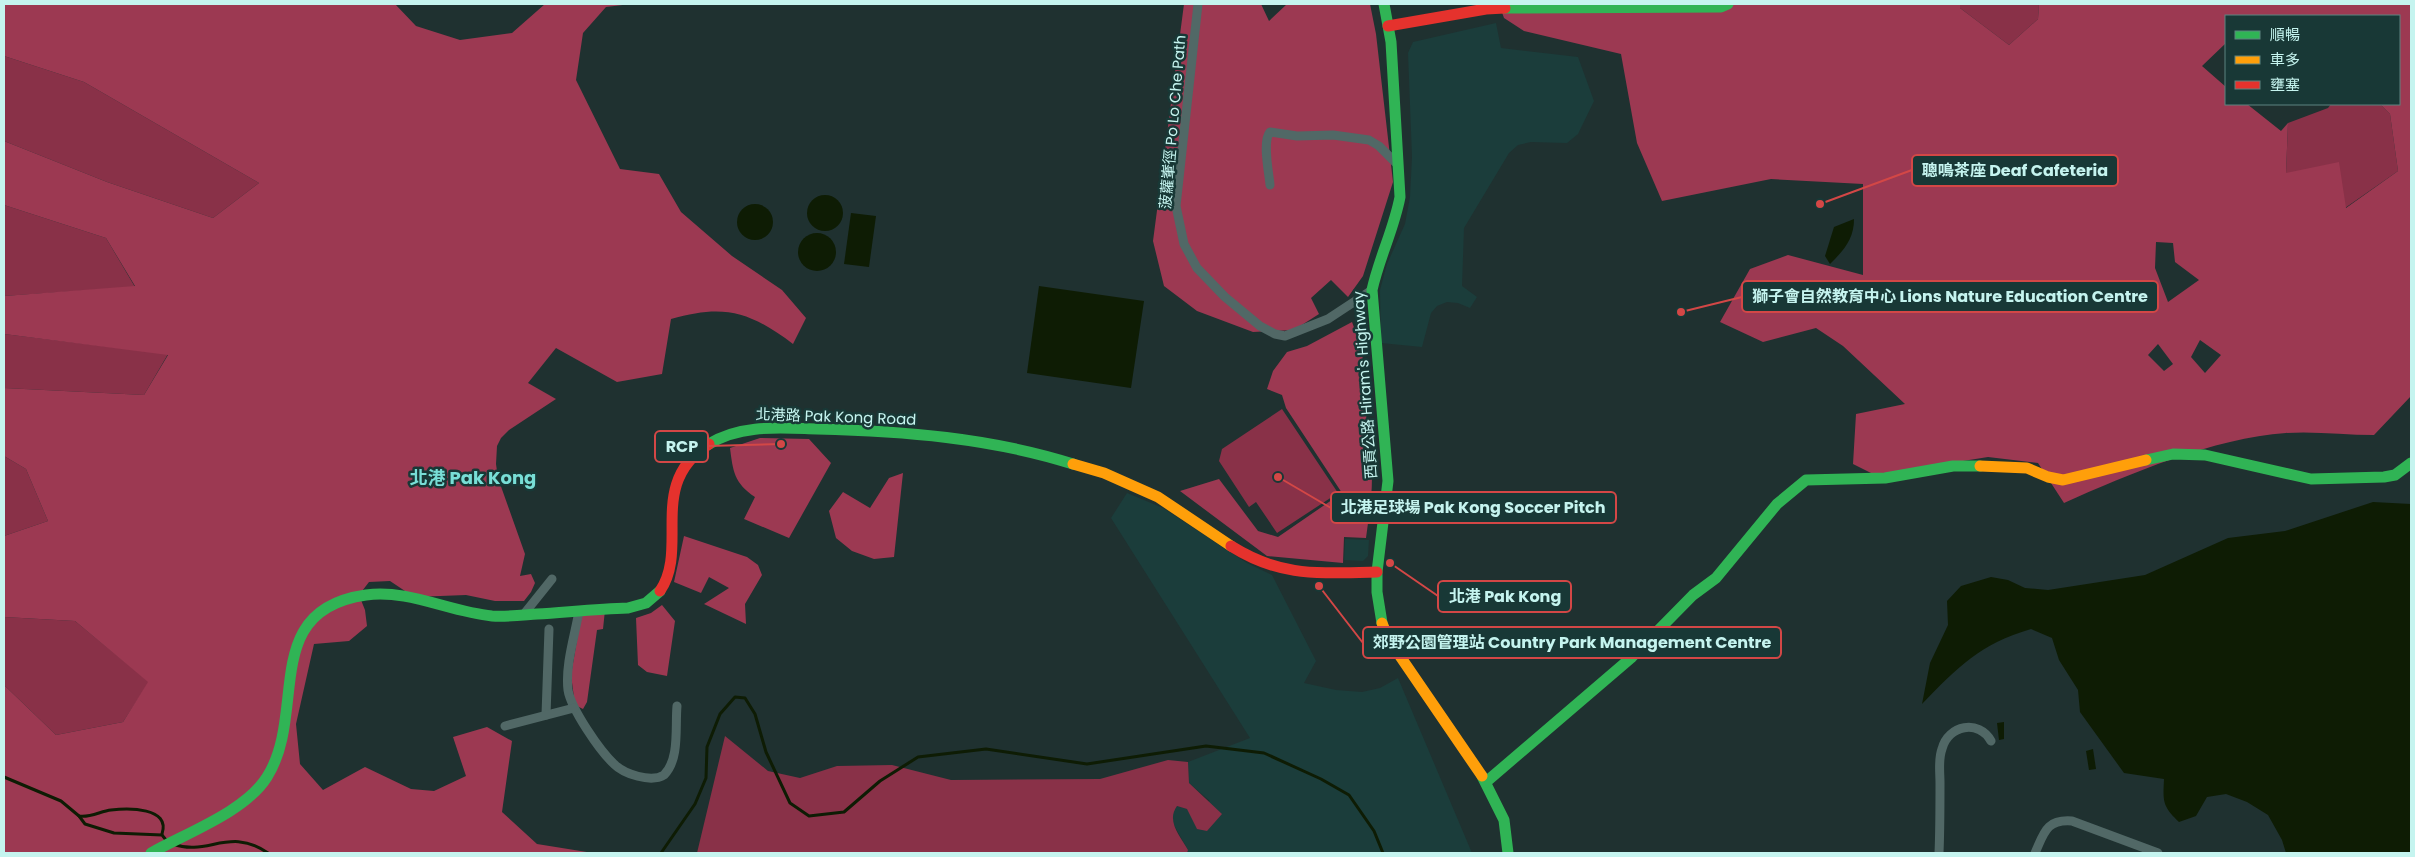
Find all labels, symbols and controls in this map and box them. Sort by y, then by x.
legend [2225,15,2400,105]
text: 順暢 [2270,24,2300,45]
street label: 菠蘿輋徑 Po Lo Che Path [1154,34,1191,210]
text: 車多 [2270,49,2300,70]
text: 壅塞 [2270,74,2300,95]
callout: 聰鳴茶座 Deaf Cafeteria [1912,155,2118,186]
text: 聰鳴茶座 Deaf Cafeteria [1922,159,2108,182]
callout: 獅子會自然教育中心 Lions Nature Education Centre [1742,281,2158,312]
text: 獅子會自然教育中心 Lions Nature Education Centre [1752,285,2148,308]
street label: 西貢公路 Hiram's Highway [1347,290,1382,480]
street label: 北港路 Pak Kong Road [755,403,917,430]
callout: RCP [655,431,708,462]
text: RCP [666,435,698,458]
district label: 北港 Pak Kong [410,465,536,490]
callout: 北港足球場 Pak Kong Soccer Pitch [1331,492,1616,523]
text: 北港足球場 Pak Kong Soccer Pitch [1340,496,1606,519]
callout: 北港 Pak Kong [1438,581,1571,612]
text: 北港 Pak Kong [1449,585,1561,608]
callout: 郊野公園管理站 Country Park Management Centre [1363,627,1781,658]
text: 郊野公園管理站 Country Park Management Centre [1373,631,1771,654]

